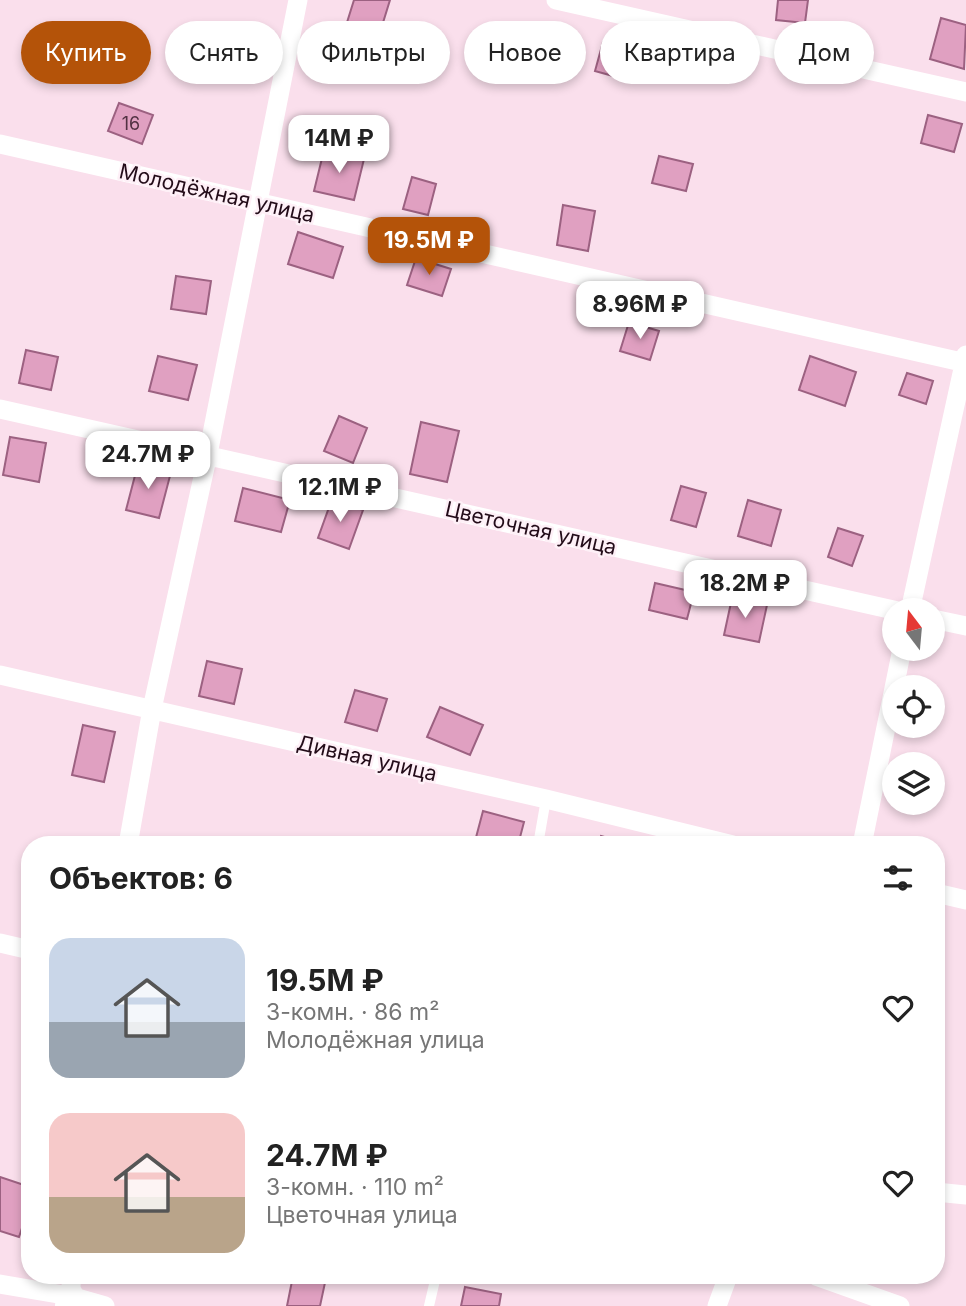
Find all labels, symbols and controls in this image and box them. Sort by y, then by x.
chip: Купить [21,21,151,84]
chip: Снять [165,21,283,84]
chip: Фильтры [297,21,450,84]
chip: Новое [464,21,586,84]
chip: Квартира [600,21,760,84]
chip: Дом [774,21,874,84]
house number: 16 [122,113,140,134]
pin: 14M ₽ [290,116,388,175]
text: 14M ₽ [304,124,374,152]
street label: Молодёжная улица [117,158,317,228]
pin: 19.5M ₽ [364,218,494,277]
text: 19.5M ₽ [384,226,474,254]
pin: 8.96M ₽ [575,282,705,341]
text: 8.96M ₽ [592,290,688,318]
pin: 24.7M ₽ [83,432,213,491]
text: 24.7M ₽ [101,440,195,468]
pin: 12.1M ₽ [275,464,405,524]
text: 12.1M ₽ [298,473,382,501]
street label: Цветочная улица [443,496,619,560]
pin: 18.2M ₽ [680,560,810,620]
text: 18.2M ₽ [700,569,790,597]
north arrow [882,598,945,662]
map controls [882,598,945,815]
button: locate [882,675,945,738]
street label: Дивная улица [295,730,439,786]
button: layers [882,752,945,815]
icon: filters [879,859,917,897]
text: Объектов: 6 [49,860,233,896]
text: 19.5M ₽ [266,962,384,998]
icon: home [105,966,189,1050]
icon: heart [879,989,917,1027]
text: 3-комн. · 86 m² [266,998,439,1026]
text: Молодёжная улица [266,1026,485,1054]
text: 24.7M ₽ [266,1137,388,1173]
icon: home [105,1141,189,1225]
icon: heart [879,1164,917,1202]
text: 3-комн. · 110 m² [266,1173,444,1201]
text: Цветочная улица [266,1201,458,1229]

